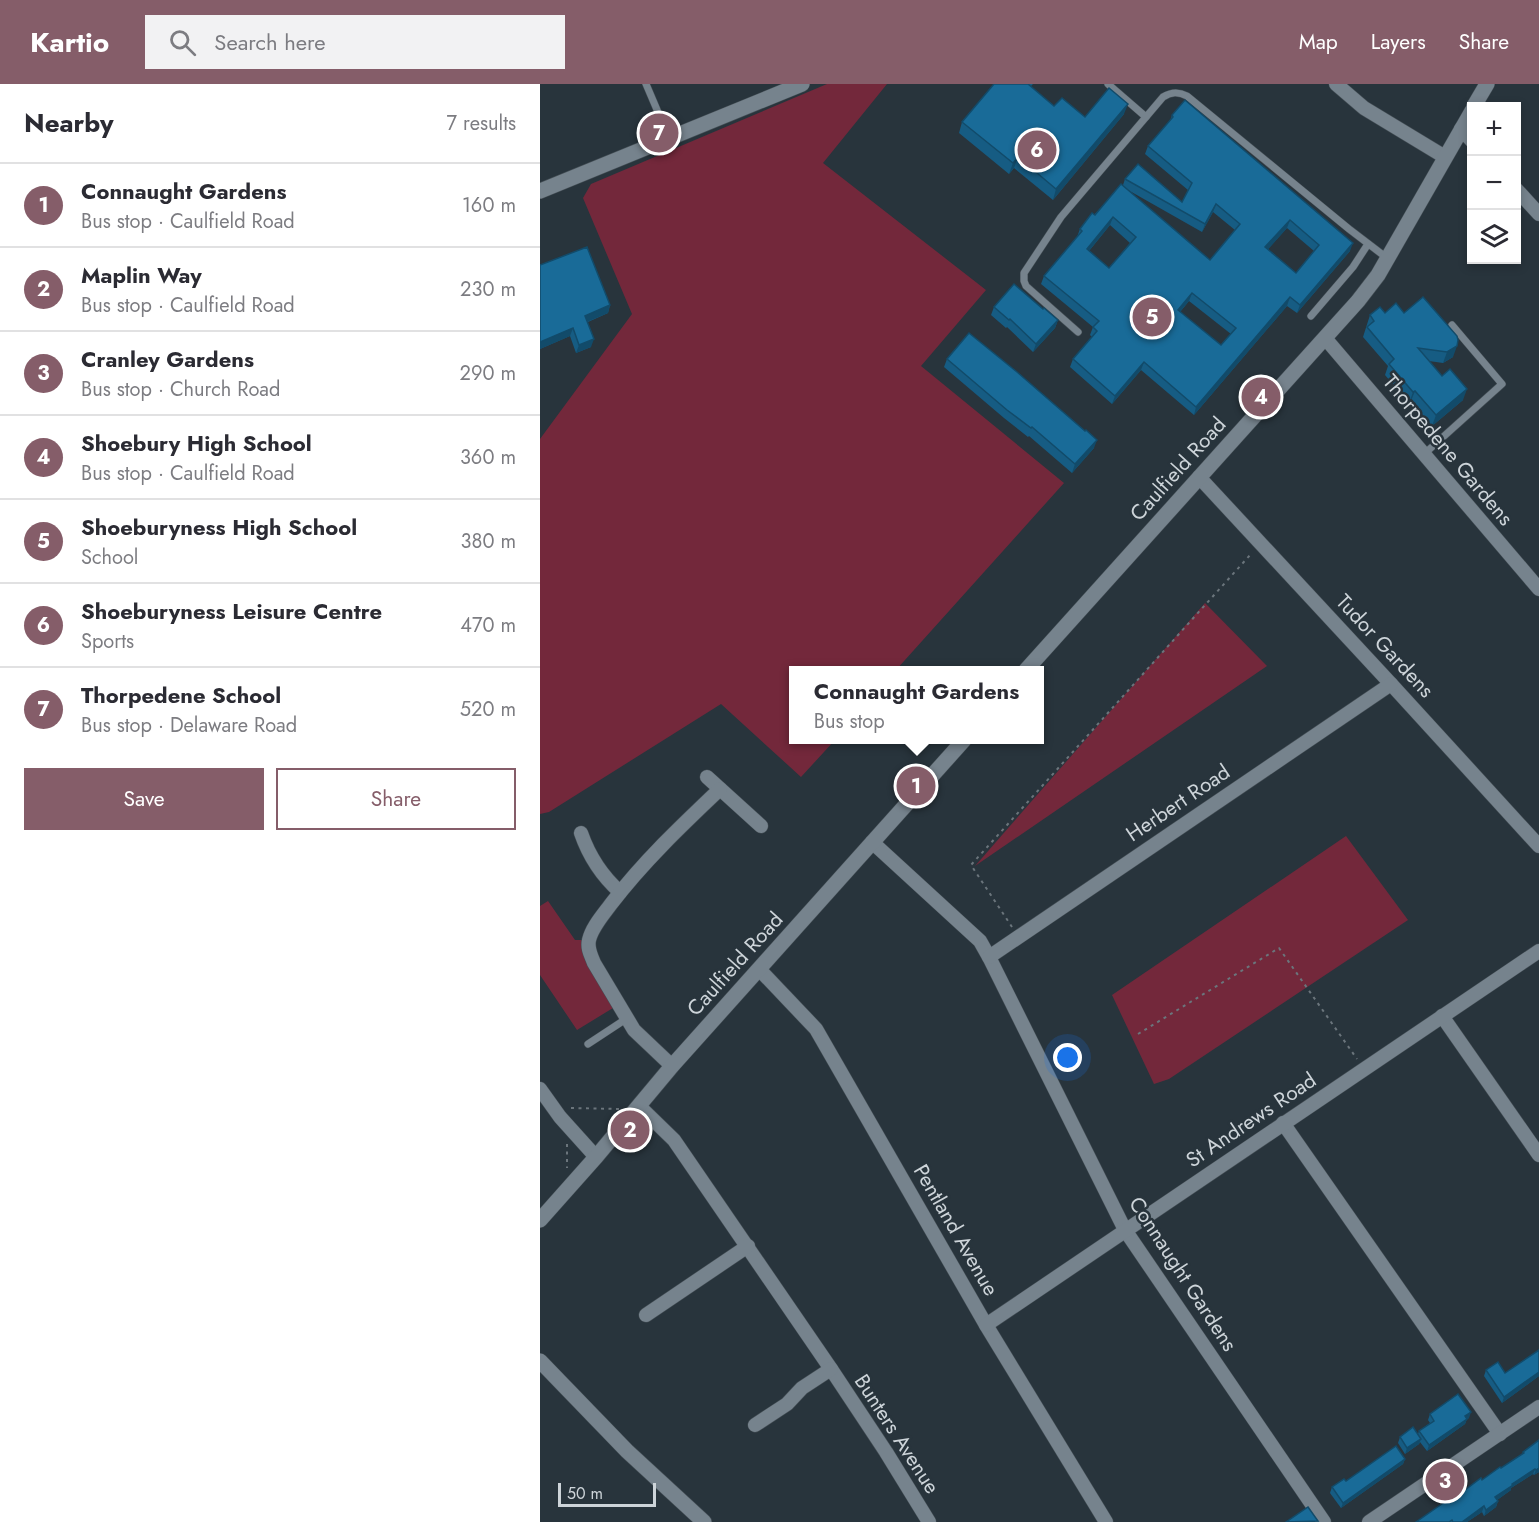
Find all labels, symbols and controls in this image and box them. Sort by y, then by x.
search box [145,15,565,69]
text: Kartio [30,22,109,63]
icon: search [166,26,199,59]
text: Search here [214,26,326,58]
text: Map [1299,27,1338,57]
text: Layers [1371,27,1426,57]
text: Share [1459,27,1509,57]
map controls [1467,102,1521,264]
button: + [1467,102,1521,156]
text: Nearby [24,104,113,142]
text: 7 results [447,109,516,138]
pin: 7 [640,110,678,156]
pin: 6 [1018,128,1056,172]
button: − [1467,156,1521,210]
text: Connaught Gardens [81,175,286,207]
text: 1 [38,191,49,220]
text: 160 m [462,191,516,220]
text: Bus stop · Caulfield Road [81,207,295,236]
button: layers [1467,210,1521,264]
text: Maplin Way [81,259,202,291]
text: 2 [37,275,50,304]
text: 230 m [460,275,516,304]
text: Bus stop · Caulfield Road [81,291,295,320]
pin: 5 [1132,294,1172,340]
text: Cranley Gardens [81,343,254,375]
text: 3 [37,359,50,388]
text: 290 m [460,359,516,388]
street label: Thorpedene Gardens [1376,368,1520,532]
pin: 4 [1242,374,1280,420]
text: Bus stop · Church Road [81,375,280,404]
street label: Caulfield Road [1123,410,1233,528]
text: Shoebury High School [81,427,312,459]
text: 4 [37,443,50,472]
text: 360 m [460,443,516,472]
text: Bus stop · Caulfield Road [81,459,295,488]
text: Shoeburyness High School [81,511,357,543]
text: 5 [37,527,50,556]
text: 380 m [461,527,516,556]
text: School [81,543,138,572]
street label: Tudor Gardens [1329,588,1441,704]
text: Shoeburyness Leisure Centre [81,595,382,627]
text: 6 [37,611,50,640]
text: 470 m [460,611,516,640]
text: Sports [81,627,134,656]
popup [789,666,1044,744]
text: Connaught Gardens [814,675,1019,707]
text: Thorpedene School [81,679,281,711]
text: 7 [37,695,50,724]
text: 520 m [460,695,516,724]
text: Bus stop [814,707,885,736]
text: Bus stop · Delaware Road [81,711,297,740]
street label: Herbert Road [1120,757,1236,849]
pin: 1 [896,764,935,808]
button: Save [24,768,264,830]
button: Share [276,768,516,830]
street label: Caulfield Road [680,905,790,1023]
your location [1053,1043,1082,1072]
street label: St Andrews Road [1180,1065,1322,1175]
pin: 2 [610,1108,650,1152]
street label: Pentland Avenue [906,1159,1006,1301]
street label: Connaught Gardens [1122,1191,1244,1357]
street label: Bunters Avenue [847,1368,947,1500]
pin: 3 [1426,1458,1464,1504]
scale bar [558,1480,656,1508]
text: 50 m [567,1482,603,1505]

